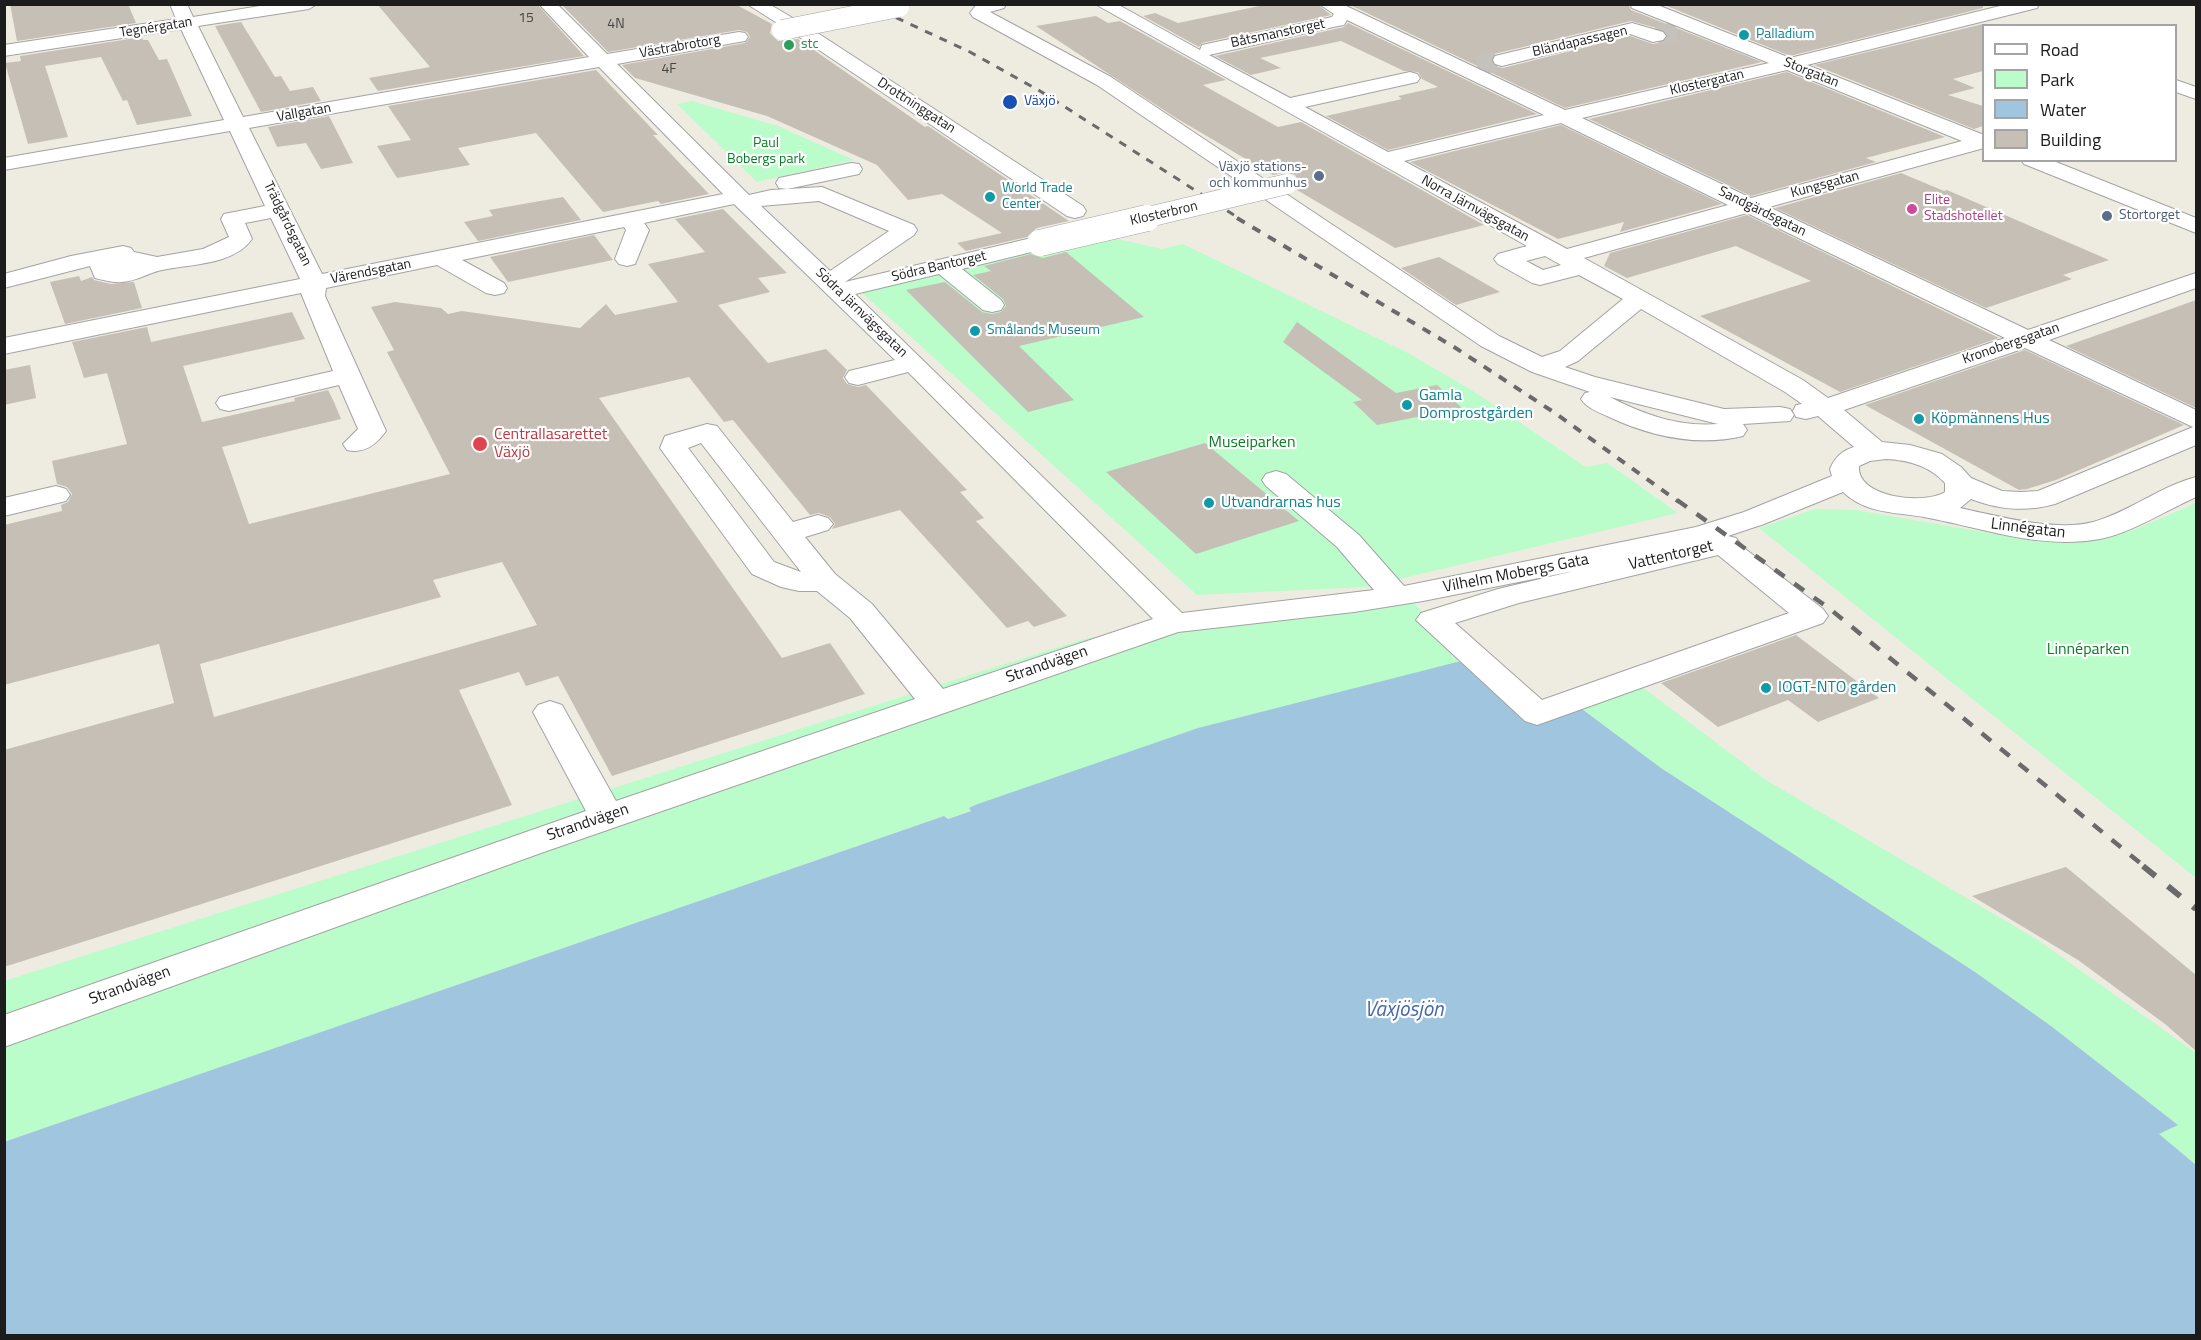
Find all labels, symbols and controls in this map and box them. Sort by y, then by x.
house number: 15 [518,11,534,27]
street label: Tegnérgatan [118,14,194,42]
street label: Båtsmanstorget [1229,16,1327,52]
house number: 4N [607,17,625,33]
street label: Bländapassagen [1531,23,1629,61]
legend [1982,24,2177,162]
place label: Palladium [1756,27,1814,43]
marker: Palladium [1737,28,1751,42]
street label: Västrabrotorg [638,32,722,62]
text: Road [2040,36,2079,63]
place label: stc [801,37,819,53]
marker: stc [782,38,796,52]
street label: Storgatan [1781,54,1841,92]
house number: 4F [661,62,677,78]
street label: Klostergatan [1668,66,1746,100]
text: Park [2040,66,2074,93]
street label: Drottninggatan [874,74,958,138]
marker: Växjö [1001,93,1019,111]
place label: Växjö [1024,94,1056,110]
text: Water [2040,96,2086,123]
street label: Vallgatan [276,100,332,126]
text: Building [2040,126,2101,153]
park label: Paul Bobergs park [727,136,805,168]
place label: Växjö stations- och kommunhus [1209,160,1307,192]
street label: Kungsgatan [1789,168,1861,202]
marker: Växjö stations- och kommunhus [1312,169,1326,183]
street label: Norra Järnvägsgatan [1418,172,1532,246]
street label: Trädgårdsgatan [259,179,315,269]
place label: World Trade Center [1002,181,1073,214]
street label: Sandgärdsgatan [1715,183,1809,241]
marker: World Trade Center [983,190,997,204]
place label: Elite Stadshotellet [1924,193,2003,226]
street label: Klosterbron [1129,198,1199,230]
marker: Elite Stadshotellet [1905,202,1919,216]
place label: Stortorget [2119,208,2180,224]
marker: Stortorget [2100,209,2114,223]
street label: Södra Bantorget [890,248,988,286]
street label: Värendsgatan [329,256,413,288]
street label: Södra Järnvägsgatan [811,265,911,361]
street label: Kronobergsgatan [1960,320,2062,368]
place label: Smålands Museum [987,323,1100,339]
marker: Smålands Museum [968,324,982,338]
place label: Gamla Domprostgården [1419,386,1533,424]
marker: Gamla Domprostgården [1400,398,1414,412]
place label: Köpmännens Hus [1931,409,2050,429]
marker: Köpmännens Hus [1912,412,1926,426]
place label: Centrallasarettet Växjö [494,425,607,463]
park label: Museiparken [1208,433,1296,453]
marker: Centrallasarettet Växjö [471,435,489,453]
place label: Utvandrarnas hus [1221,493,1341,513]
marker: Utvandrarnas hus [1202,496,1216,510]
street label: Linnégatan [1990,515,2066,543]
street label: Vattentorget [1627,537,1715,575]
street label: Vilhelm Mobergs Gata [1441,550,1591,598]
park label: Linnéparken [2047,640,2129,660]
street label: Strandvägen [1004,642,1090,688]
place label: IOGT-NTO gården [1778,678,1896,698]
marker: IOGT-NTO gården [1759,681,1773,695]
street label: Strandvägen [545,800,631,846]
street label: Strandvägen [87,962,173,1010]
water label: Växjösjön [1365,998,1443,1024]

